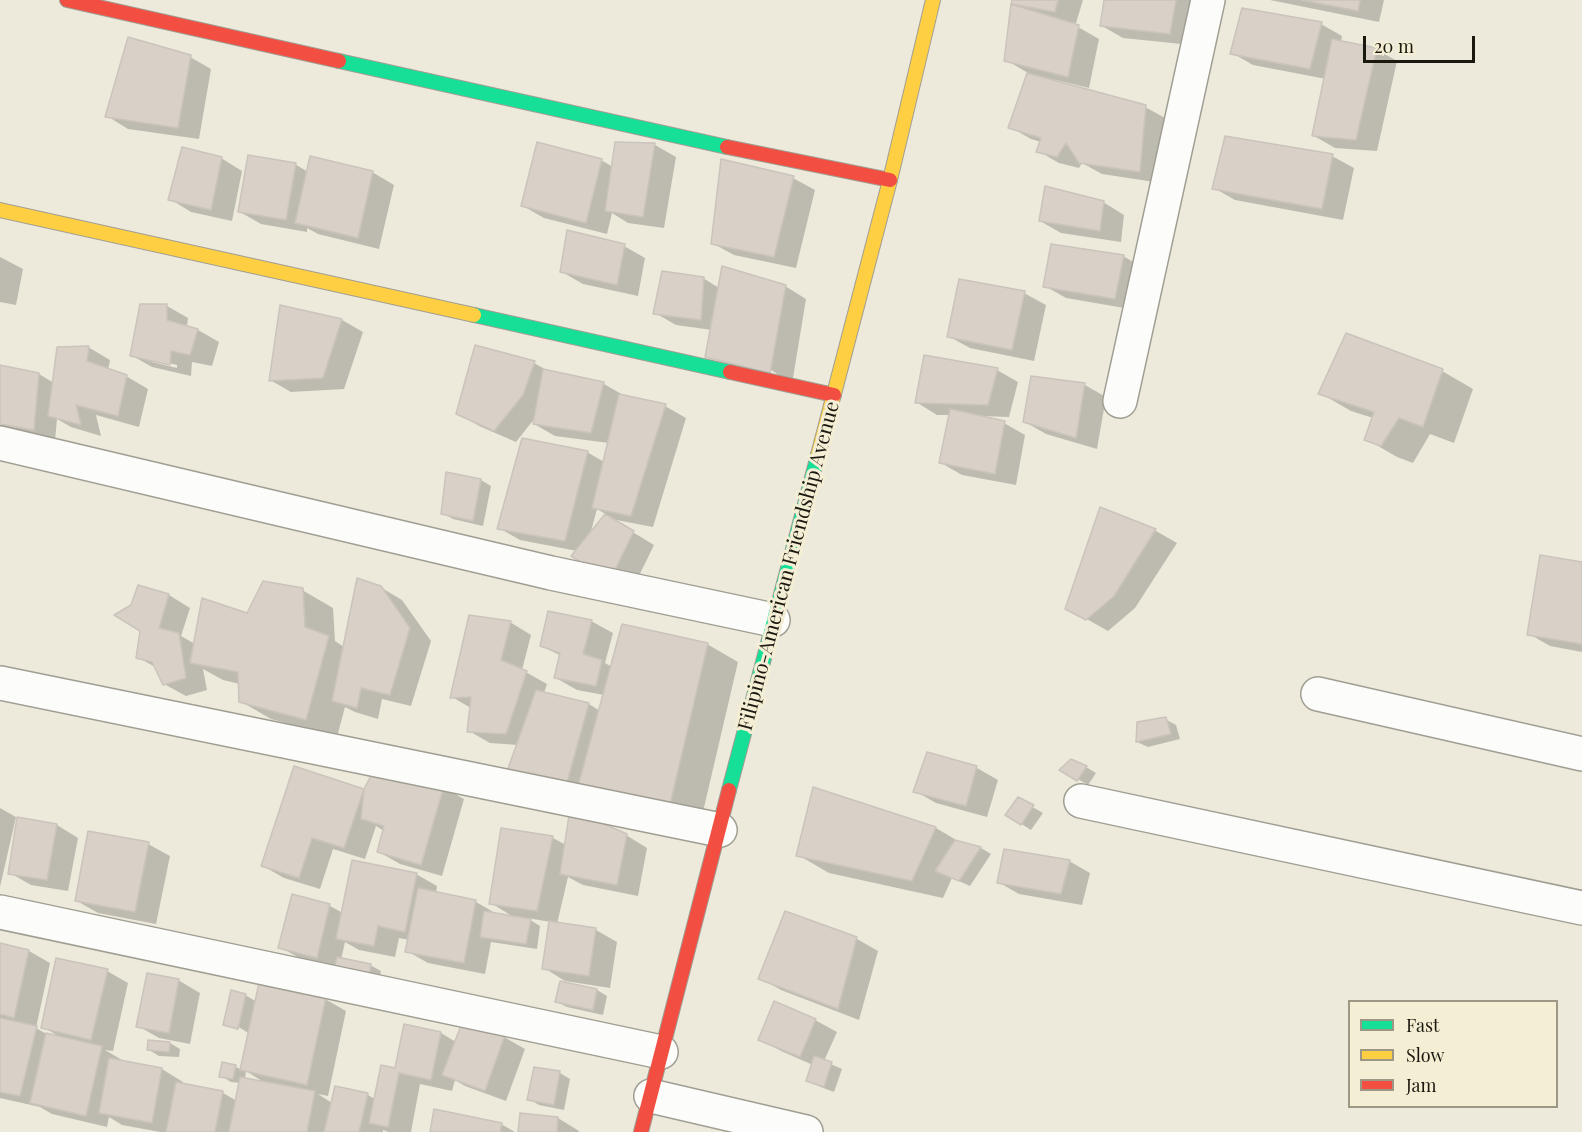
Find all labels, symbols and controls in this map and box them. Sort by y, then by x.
scale bar [1366,24,1478,62]
text: 20 m [1374,34,1414,58]
street label: Filipino-American Friendship Avenue [733,399,845,733]
legend [1348,1000,1558,1108]
text: Fast [1406,1013,1439,1037]
text: Slow [1406,1043,1444,1067]
text: Jam [1406,1073,1436,1097]

